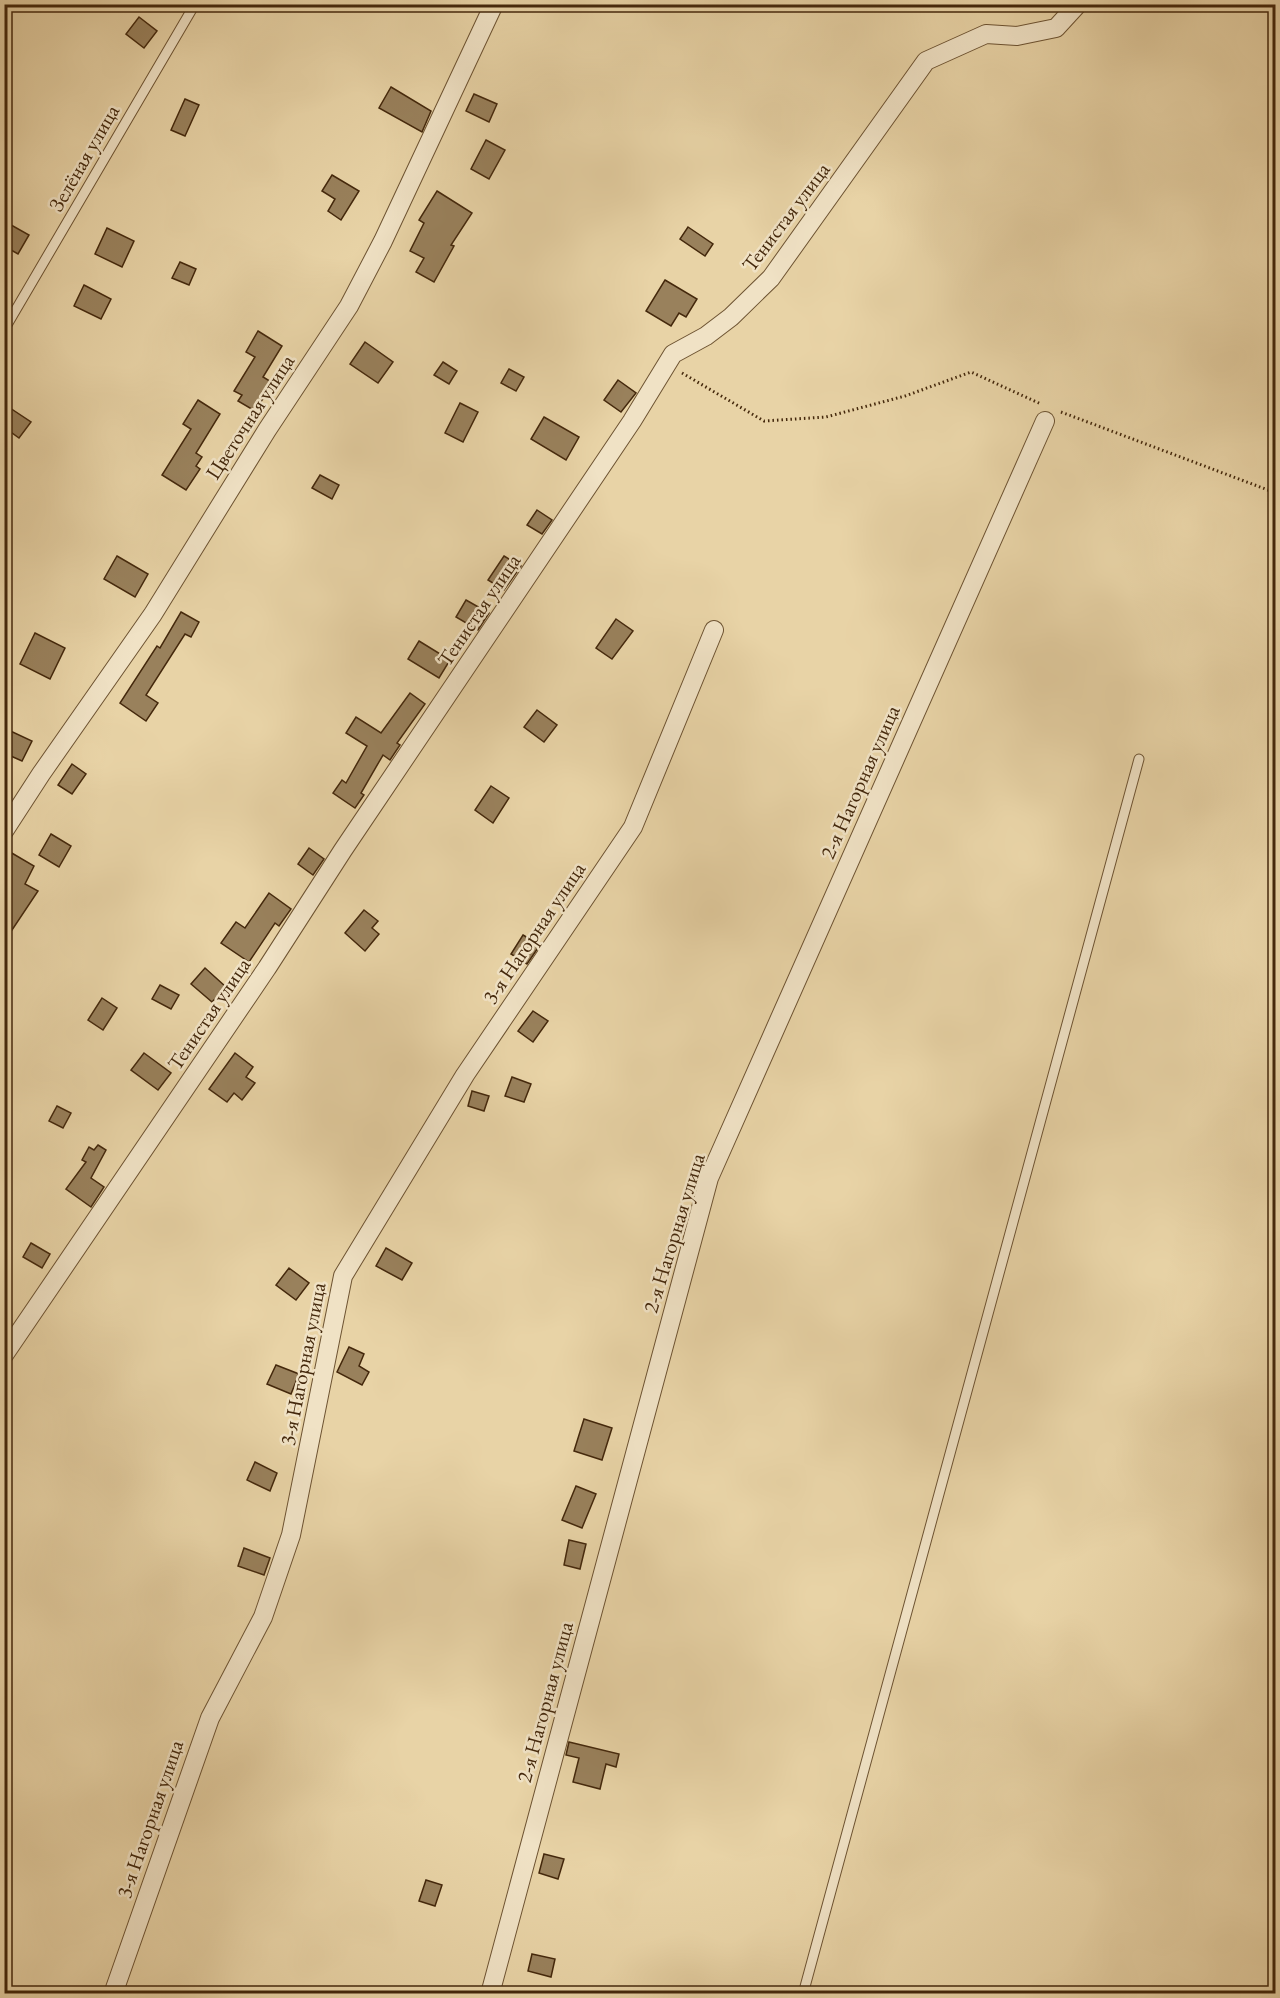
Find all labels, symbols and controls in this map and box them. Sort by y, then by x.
street label: Зелёная улица [42,99,125,216]
street label: Тенистая улица [736,156,836,277]
street label: Цветочная улица [199,349,300,484]
street label: Тенистая улица [431,548,527,671]
street label: 2-я Нагорная улица [814,700,906,863]
street label: 3-я Нагорная улица [476,856,591,1009]
street label: Тенистая улица [161,952,257,1075]
street label: 2-я Нагорная улица [636,1149,711,1316]
street label: 3-я Нагорная улица [273,1280,332,1448]
street label: 2-я Нагорная улица [510,1618,579,1785]
street label: 3-я Нагорная улица [110,1736,189,1901]

